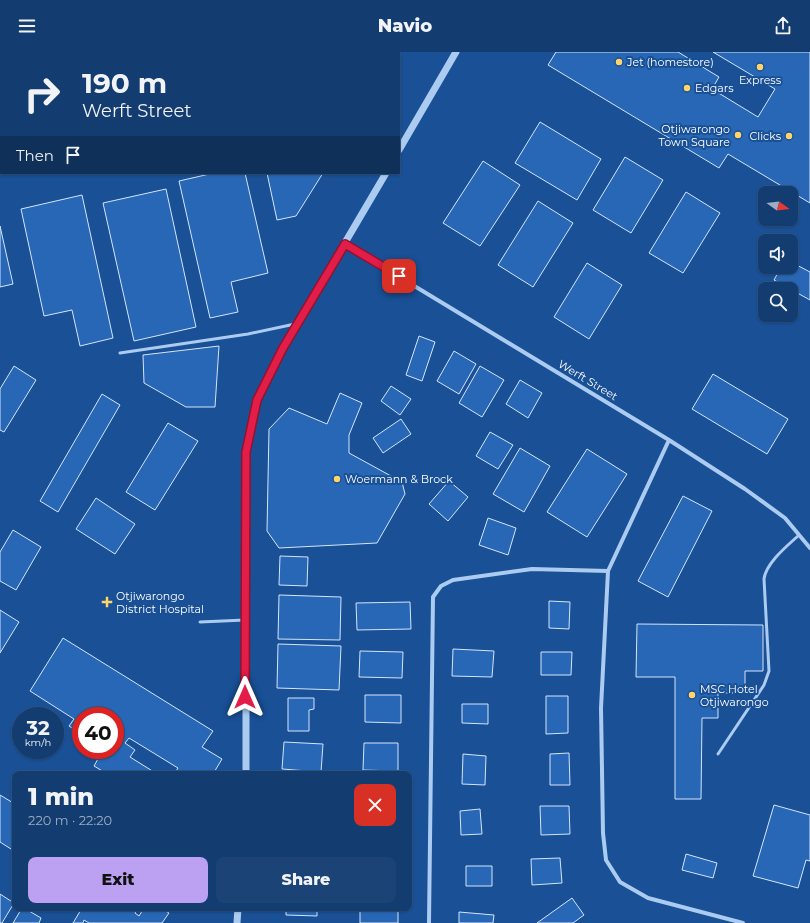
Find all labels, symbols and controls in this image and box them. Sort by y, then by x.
icon: menu [16,15,38,37]
text: Navio [378,15,432,37]
icon: share [772,15,794,37]
place label: Jet (homestore) [626,55,714,69]
marker: Jet (homestore) [614,57,624,67]
marker: Express [755,62,765,72]
text: 190 m [82,66,167,100]
icon: right [16,68,68,120]
place label: Express [739,73,782,87]
place label: Edgars [695,81,734,95]
marker: Edgars [682,83,692,93]
text: Werft Street [82,100,192,122]
place label: Otjiwarongo Town Square [659,122,730,149]
place label: Clicks [749,129,782,143]
marker: Otjiwarongo Town Square [733,130,743,140]
marker: Clicks [784,131,794,141]
icon: arrive [62,144,84,166]
text: Then [16,146,54,165]
north arrow [758,186,798,226]
map controls [758,186,798,322]
button: sound [758,234,798,274]
pin [382,259,416,293]
icon: arrive [388,265,410,287]
button: search [758,282,798,322]
street label: Werft Street [556,357,621,404]
place label: Woermann & Brock [345,472,453,486]
marker: Woermann & Brock [332,474,342,484]
place label: Otjiwarongo District Hospital [116,589,204,616]
marker: Otjiwarongo District Hospital [101,596,113,608]
position arrow [224,676,266,718]
place label: MSC Hotel Otjiwarongo [700,682,769,709]
marker: MSC Hotel Otjiwarongo [687,690,697,700]
speed limit sign: 40 [72,707,124,759]
text: 32 [26,716,50,740]
text: km/h [25,736,51,749]
text: 1 min [28,782,94,811]
button: close [354,784,396,826]
text: 220 m · 22:20 [28,812,112,828]
button: Exit [28,857,208,903]
button: Share [216,857,396,903]

